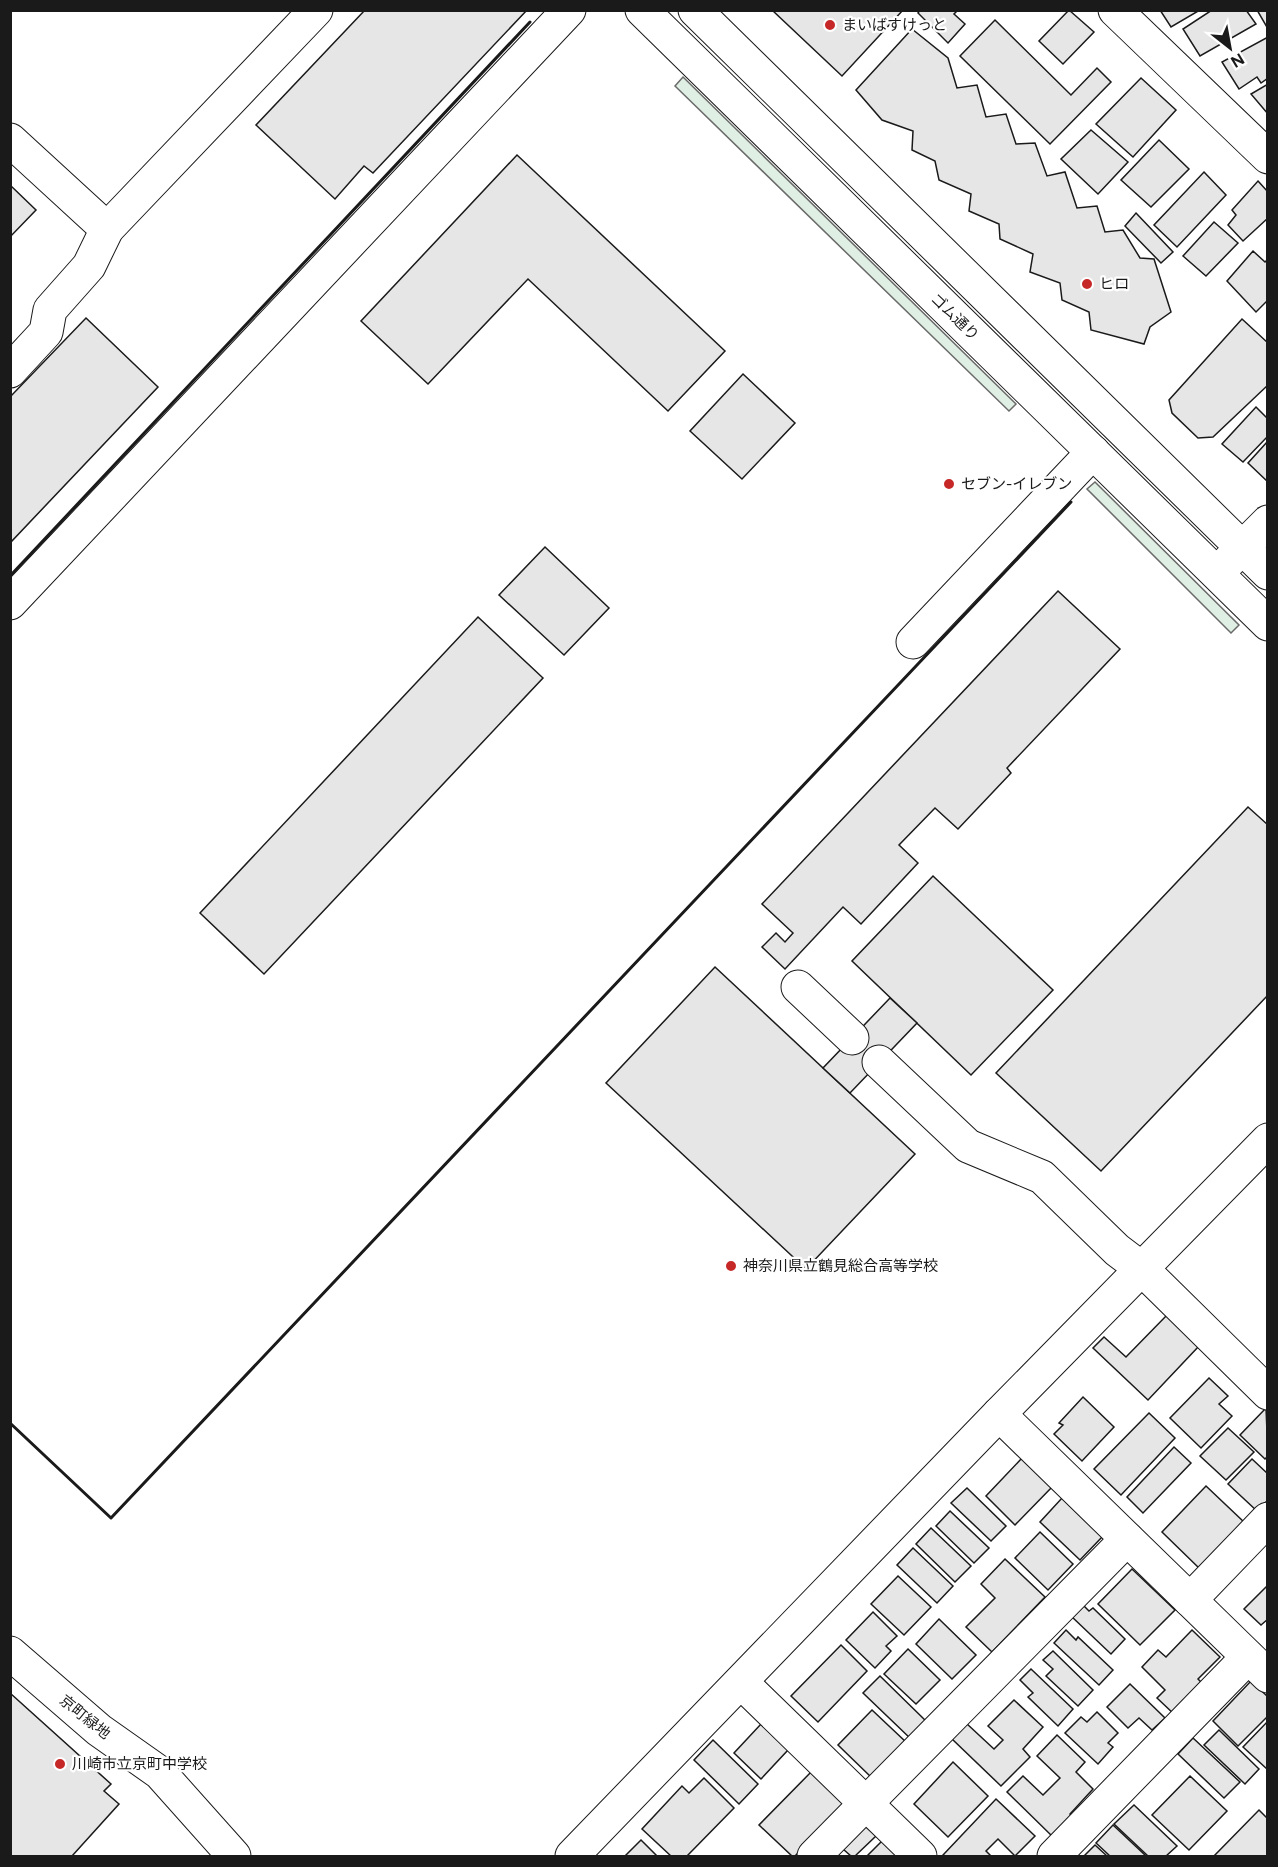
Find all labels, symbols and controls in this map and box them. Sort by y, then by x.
place label: まいばすけっと [842,16,947,34]
marker: まいばすけっと [823,18,837,32]
north arrow [1200,18,1260,78]
text: N [1227,49,1248,72]
place label: ヒロ [1099,275,1129,293]
marker: ヒロ [1080,277,1094,291]
street label: ゴム通り [927,290,983,344]
place label: セブン-イレブン [961,475,1072,493]
marker: セブン-イレブン [942,477,956,491]
place label: 神奈川県立鶴見総合高等学校 [743,1257,938,1275]
marker: 神奈川県立鶴見総合高等学校 [724,1259,738,1273]
street label: 京町緑地 [56,1691,114,1743]
place label: 川崎市立京町中学校 [72,1755,207,1773]
marker: 川崎市立京町中学校 [53,1757,67,1771]

